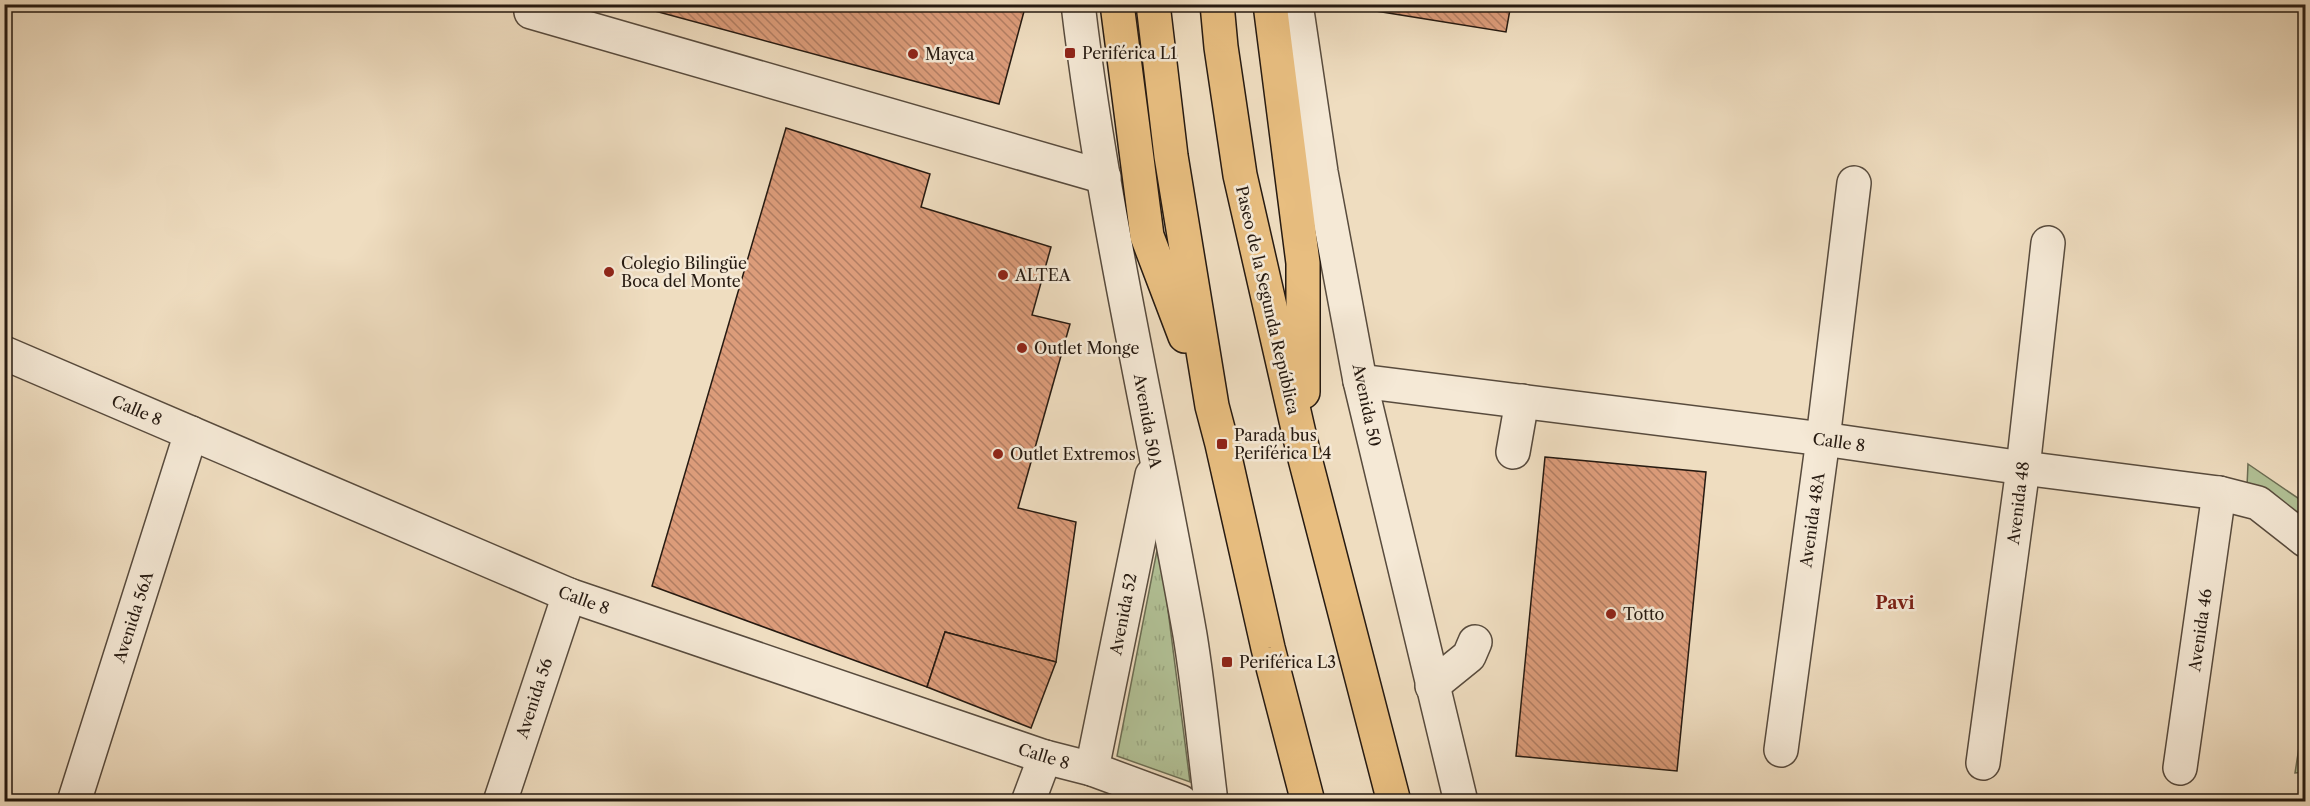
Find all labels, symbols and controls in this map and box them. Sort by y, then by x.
place label: Periférica L1 [1082,43,1177,63]
place label: Mayca [925,44,975,64]
marker: Periférica L1 [1063,46,1077,60]
marker: Mayca [906,47,920,61]
street label: Paseo de la Segunda República [1232,184,1304,417]
place label: Colegio Bilingüe Boca del Monte [621,253,747,291]
marker: Colegio Bilingüe Boca del Monte [602,265,616,279]
place label: ALTEA [1014,265,1072,285]
marker: ALTEA [996,268,1010,282]
place label: Outlet Monge [1034,338,1139,358]
marker: Outlet Monge [1015,341,1029,355]
street label: Avenida 50 [1348,361,1386,448]
street label: Avenida 50A [1130,371,1166,471]
street label: Calle 8 [109,390,165,430]
place label: Parada bus Periférica L4 [1234,425,1332,463]
street label: Calle 8 [1811,428,1867,456]
marker: Parada bus Periférica L4 [1215,437,1229,451]
place label: Outlet Extremos [1010,444,1136,464]
marker: Outlet Extremos [991,447,1005,461]
street label: Avenida 48 [2003,460,2033,547]
street label: Avenida 48A [1795,470,1829,570]
street label: Avenida 56A [108,568,158,666]
street label: Avenida 52 [1105,571,1141,658]
street label: Calle 8 [556,582,612,618]
street label: Avenida 46 [2184,587,2216,674]
district label: Pavi [1875,592,1915,614]
place label: Totto [1623,604,1665,624]
marker: Totto [1604,607,1618,621]
place label: Periférica L3 [1239,652,1336,672]
street label: Avenida 56 [511,655,556,742]
marker: Periférica L3 [1220,655,1234,669]
street label: Calle 8 [1016,739,1072,773]

